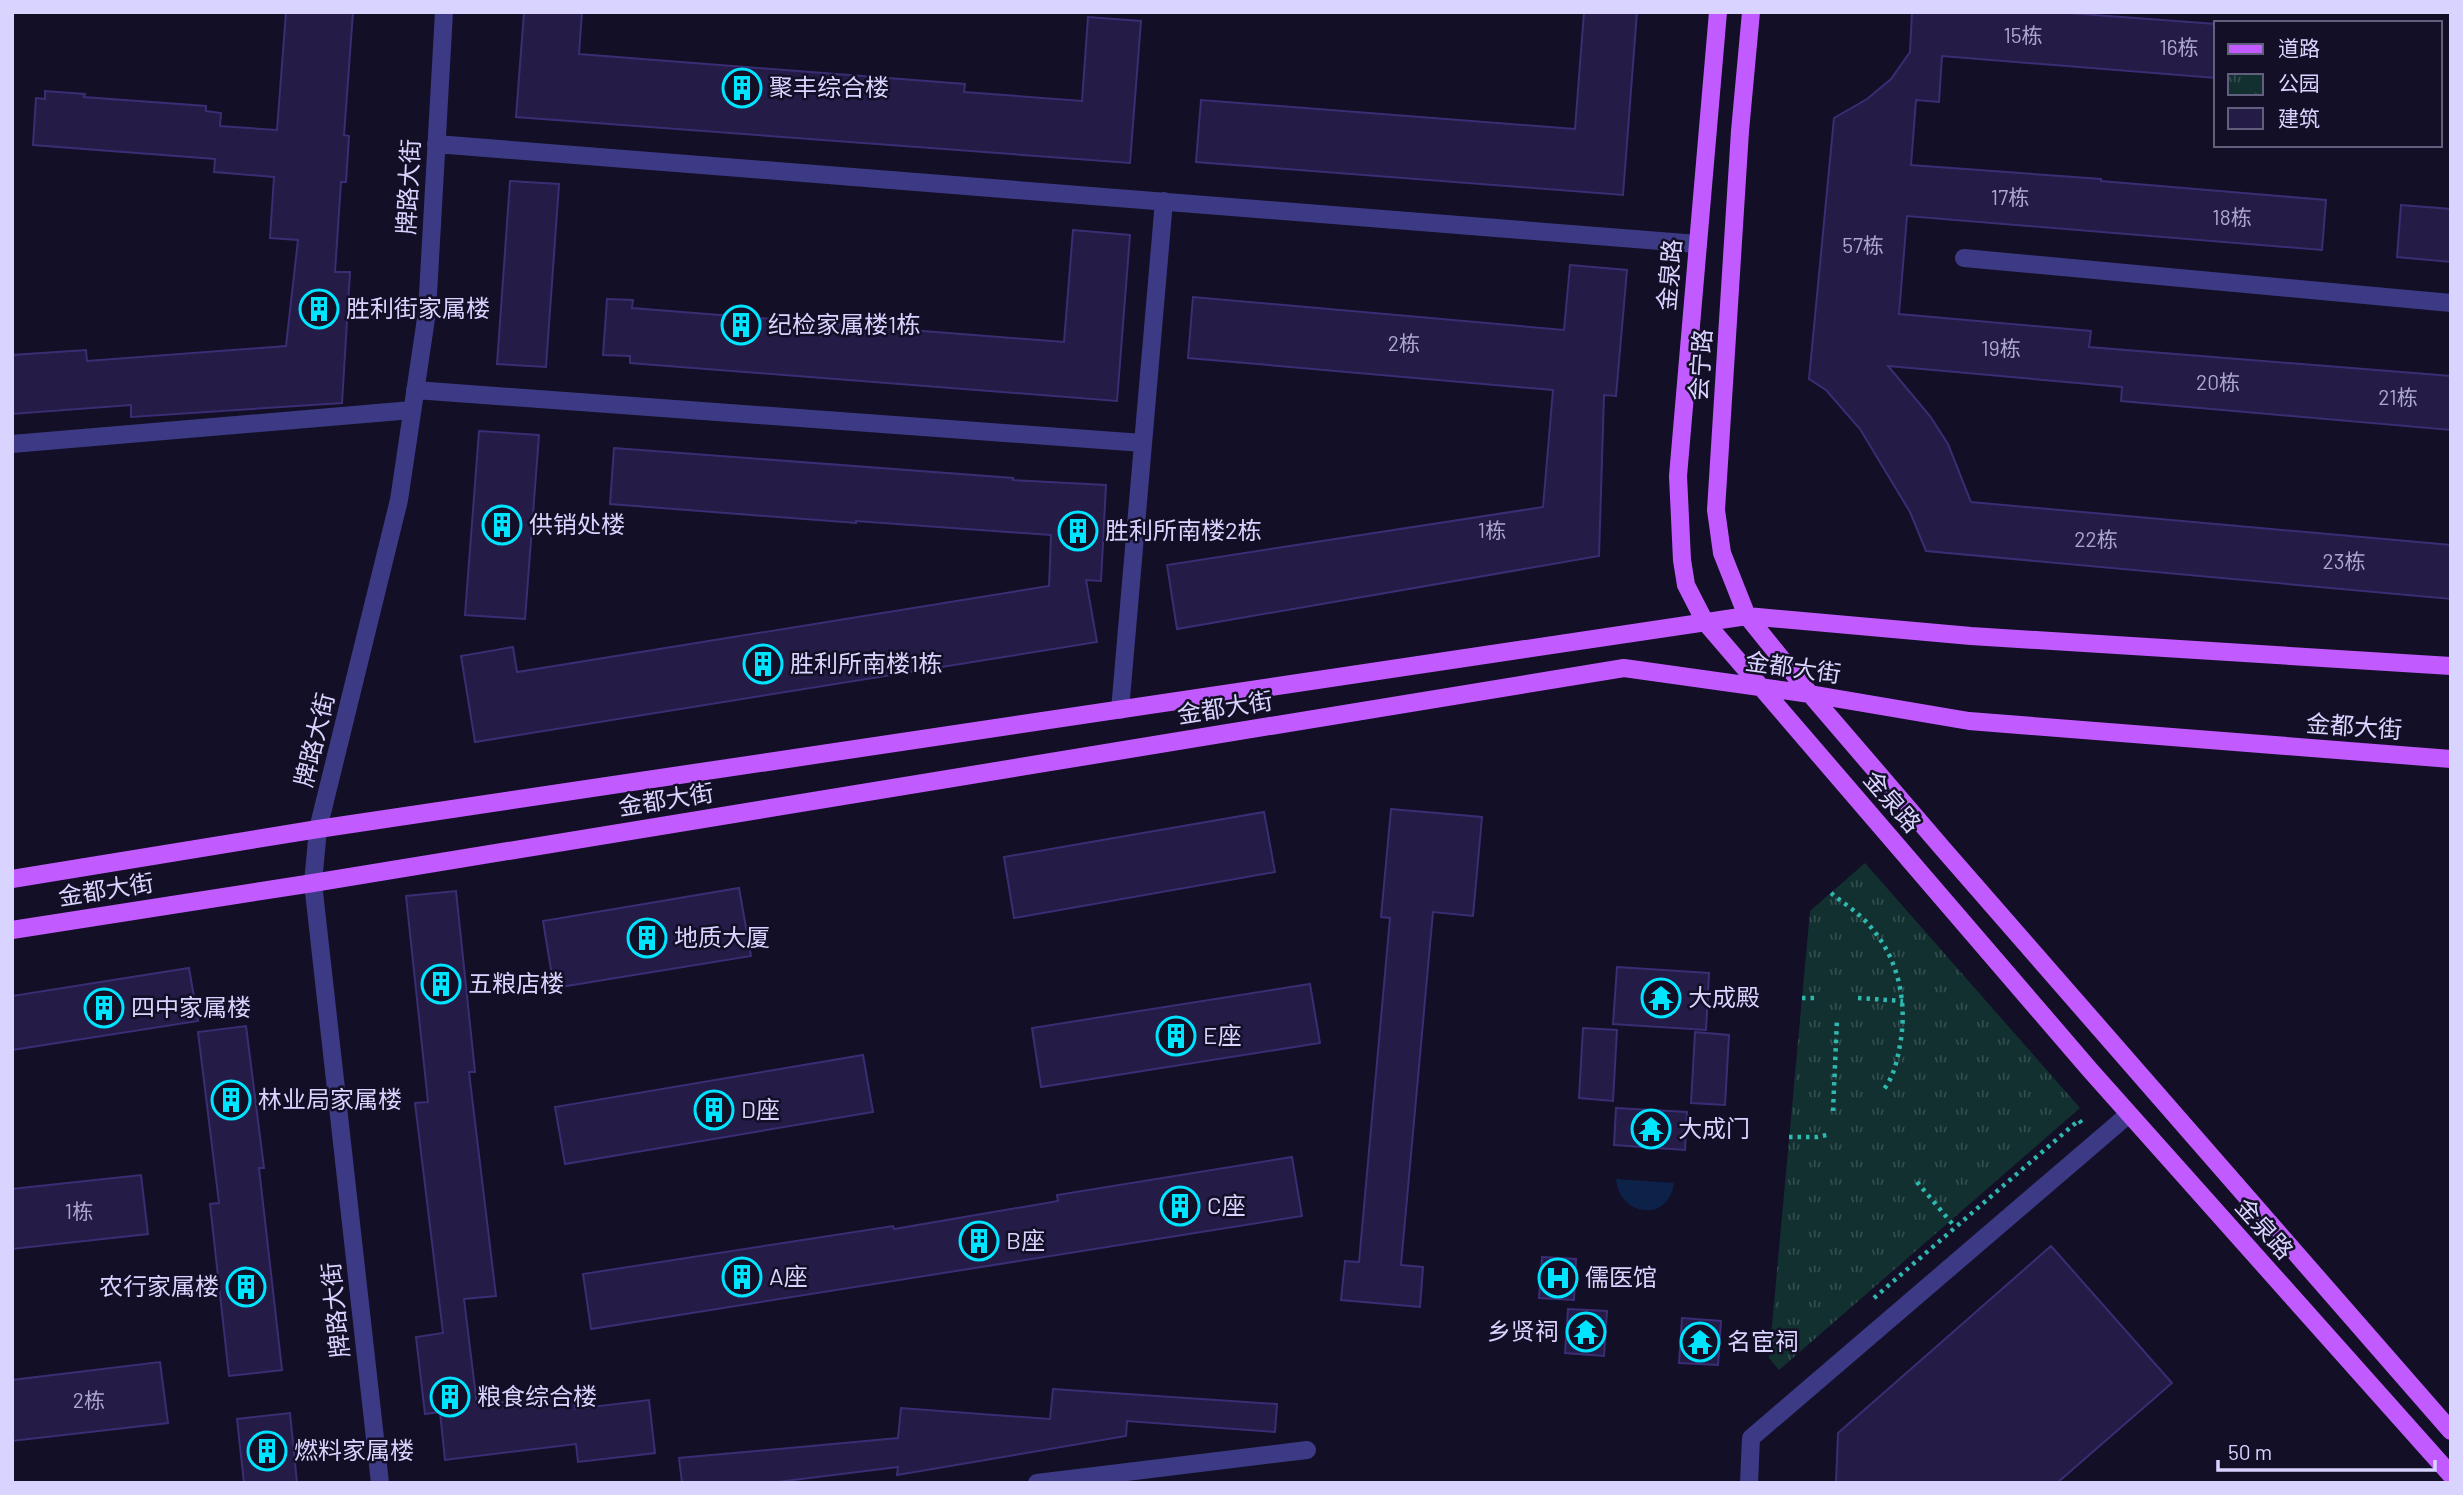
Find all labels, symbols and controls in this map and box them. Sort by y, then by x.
legend [2214,21,2442,147]
house number: 15栋 [2003,22,2043,47]
house number: 16栋 [2159,34,2199,59]
text: 道路 [2278,35,2320,60]
building icon: 聚丰综合楼 [721,67,763,109]
text: 公园 [2278,70,2320,95]
place label: 聚丰综合楼 [769,72,889,101]
text: 建筑 [2278,105,2320,130]
street label: 牌路大街 [391,138,424,236]
house number: 17栋 [1991,184,2029,209]
house number: 18栋 [2212,204,2252,229]
house number: 57栋 [1842,232,1884,257]
street label: 金泉路 [1651,238,1686,312]
building icon: 胜利街家属楼 [298,288,340,330]
place label: 胜利街家属楼 [346,293,490,322]
building icon: 纪检家属楼1栋 [720,304,762,346]
place label: 纪检家属楼1栋 [768,309,920,338]
street label: 会宁路 [1683,328,1716,402]
house number: 2栋 [1388,330,1420,355]
house number: 19栋 [1981,335,2021,360]
house number: 20栋 [2196,369,2240,394]
house number: 21栋 [2378,384,2418,409]
building icon: 供销处楼 [481,504,523,546]
place label: 供销处楼 [529,509,625,538]
building icon: 胜利所南楼2栋 [1057,510,1099,552]
place label: 胜利所南楼2栋 [1105,515,1262,544]
house number: 1栋 [1478,517,1506,542]
house number: 22栋 [2074,526,2118,551]
house number: 23栋 [2323,548,2365,573]
building icon: 胜利所南楼1栋 [742,643,784,685]
street label: 金都大街 [1744,645,1843,688]
place label: 胜利所南楼1栋 [790,648,942,677]
street label: 金都大街 [1175,685,1274,728]
street label: 牌路大街 [288,690,339,790]
street label: 金都大街 [2305,708,2403,743]
street label: 金泉路 [1859,764,1928,838]
street label: 金都大街 [616,777,715,820]
street label: 金都大街 [56,867,155,910]
building icon: 地质大厦 [626,917,668,959]
place label: 地质大厦 [674,922,770,951]
building icon: 五粮店楼 [420,963,462,1005]
place label: 五粮店楼 [468,968,564,997]
temple icon: 大成殿 [1640,977,1682,1019]
place label: 大成殿 [1688,982,1760,1011]
building icon: 四中家属楼 [83,987,125,1029]
place label: 四中家属楼 [131,992,251,1021]
building icon: E座 [1155,1015,1197,1057]
place label: E座 [1203,1020,1242,1049]
building icon: 林业局家属楼 [210,1079,252,1121]
place label: 林业局家属楼 [258,1084,402,1113]
building icon: D座 [693,1089,735,1131]
place label: D座 [741,1094,780,1123]
temple icon: 大成门 [1630,1108,1672,1150]
place label: 大成门 [1678,1113,1750,1142]
building icon: C座 [1159,1185,1201,1227]
place label: C座 [1207,1190,1246,1219]
street label: 金泉路 [2230,1192,2300,1264]
house number: 1栋 [65,1198,93,1223]
building icon: B座 [958,1220,1000,1262]
place label: B座 [1006,1225,1045,1254]
building icon: A座 [721,1256,763,1298]
hospital icon: 儒医馆 [1537,1257,1579,1299]
street label: 牌路大街 [315,1261,354,1359]
place label: A座 [769,1261,808,1290]
place label: 儒医馆 [1585,1262,1657,1291]
building icon: 农行家属楼 [225,1266,267,1308]
place label: 农行家属楼 [99,1271,219,1300]
temple icon: 乡贤祠 [1565,1311,1607,1353]
place label: 乡贤祠 [1487,1316,1559,1345]
temple icon: 名宦祠 [1679,1321,1721,1363]
place label: 名宦祠 [1727,1326,1799,1355]
building icon: 粮食综合楼 [429,1376,471,1418]
place label: 粮食综合楼 [477,1381,597,1410]
house number: 2栋 [73,1387,105,1412]
scale bar [2218,1428,2435,1472]
building icon: 燃料家属楼 [246,1430,288,1472]
place label: 燃料家属楼 [294,1435,414,1464]
text: 50 m [2228,1439,2272,1464]

